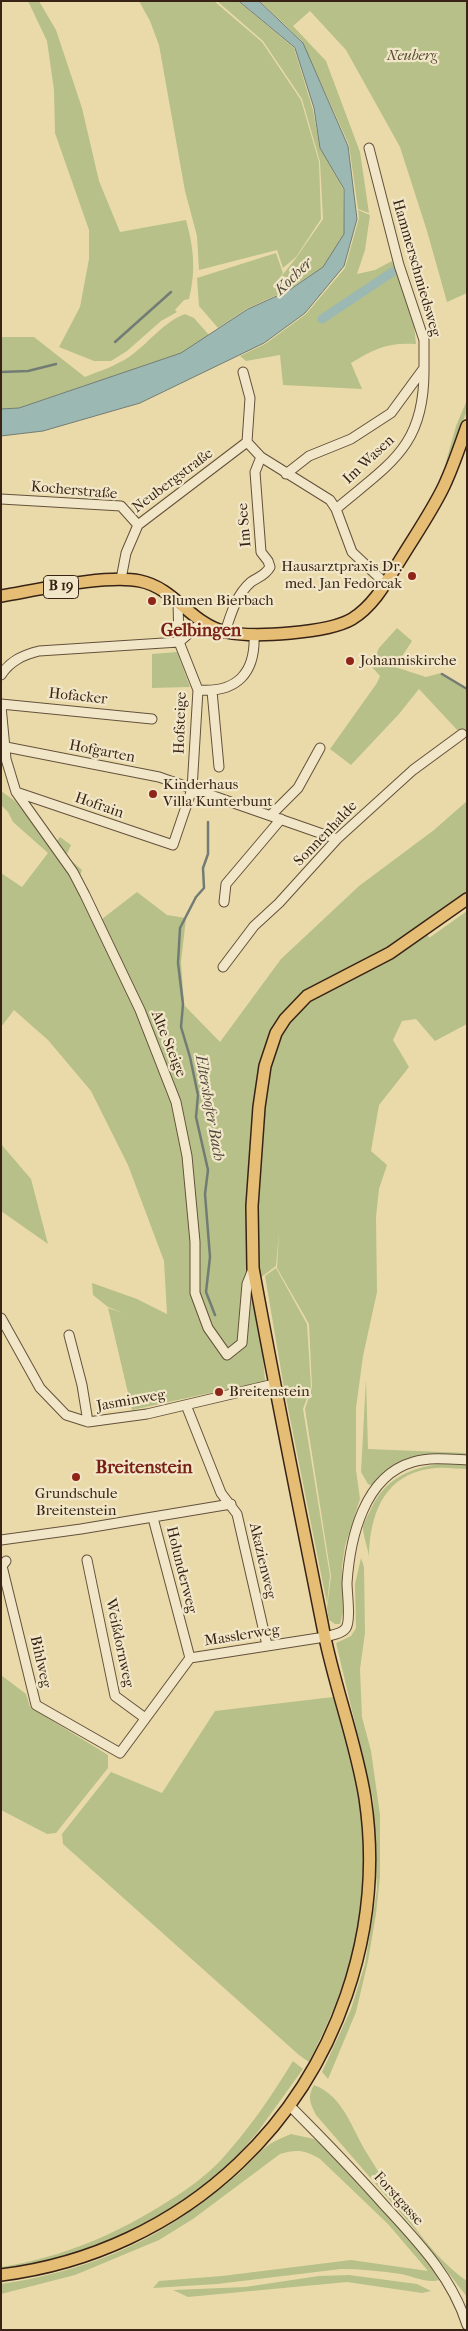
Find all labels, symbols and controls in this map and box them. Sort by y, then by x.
park label: Neuberg [387,47,437,65]
street label: Hammerschmiedsweg [388,197,444,339]
water label: Kocher [271,254,317,300]
street label: Im Wasen [340,432,398,488]
street label: Neubergstraße [129,445,217,517]
street label: Kocherstraße [30,478,118,504]
street label: Im See [234,502,256,548]
place label: Hausarztpraxis Dr. med. Jan Fedorcak [281,558,402,593]
marker: Hausarztpraxis Dr. med. Jan Fedorcak [406,570,418,582]
road number: B 19 [44,576,78,598]
place label: Blumen Bierbach [162,592,274,610]
marker: Blumen Bierbach [146,595,158,607]
district label: Gelbingen [161,621,241,643]
place label: Johanniskirche [360,652,456,670]
marker: Johanniskirche [344,655,356,667]
street label: Hofacker [48,685,108,709]
street label: Hofsteige [171,692,191,754]
street label: Hofgarten [67,737,137,767]
place label: Kinderhaus Villa Kunterbunt [163,776,273,811]
marker: Kinderhaus Villa Kunterbunt [147,788,159,800]
street label: Hofrain [72,789,126,823]
street label: Sonnenhalde [290,798,362,870]
street label: Alte Steige [147,1008,189,1080]
water label: Eltershofer Bach [190,1053,228,1163]
place label: Breitenstein [229,1383,310,1401]
street label: Jasminweg [95,1386,167,1416]
marker: Breitenstein [213,1386,225,1398]
district label: Breitenstein [96,1458,192,1480]
marker: Grundschule Breitenstein [70,1471,82,1483]
place label: Grundschule Breitenstein [35,1485,117,1520]
street label: Akazienweg [245,1521,279,1601]
street label: Holunderweg [162,1525,200,1615]
street label: Weißdornweg [101,1597,137,1689]
street label: Masslerweg [203,1621,281,1651]
street label: Bihlweg [25,1634,55,1690]
street label: Forstgasse [369,2168,427,2230]

